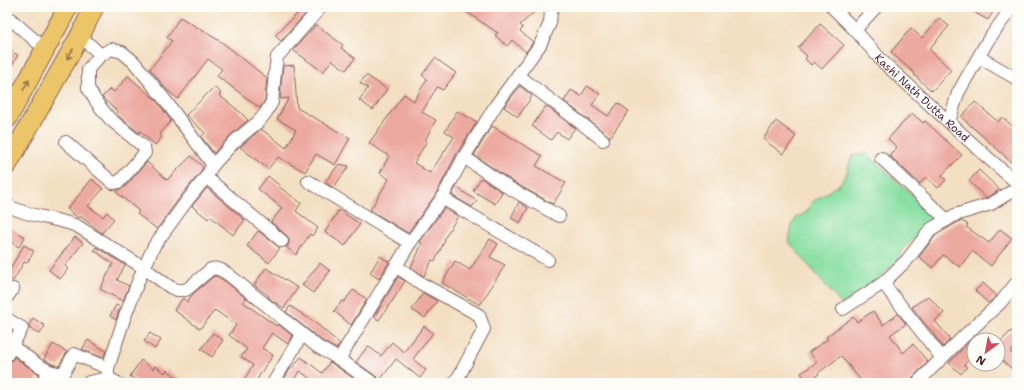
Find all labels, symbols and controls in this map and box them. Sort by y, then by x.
one-way arrow [65,48,73,60]
street label: Kashi Nath Dutta Road [871,50,973,145]
one-way arrow [22,79,30,91]
north arrow [966,332,1006,372]
text: N [973,351,989,369]

